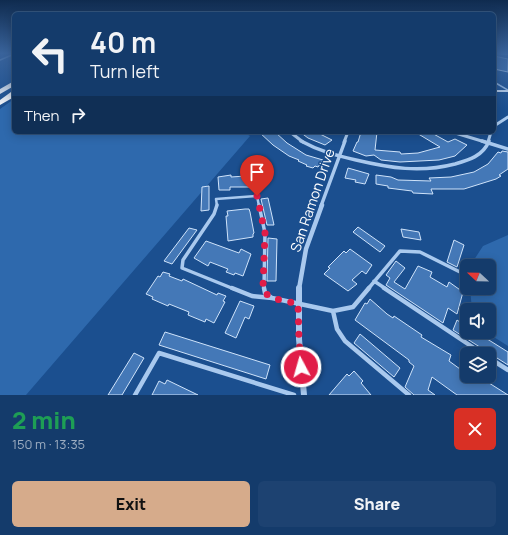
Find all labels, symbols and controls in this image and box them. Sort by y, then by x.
text: 40 m [90,23,156,61]
icon: left [24,28,76,80]
text: Turn left [90,59,160,83]
icon: right [67,104,89,126]
text: Then [24,105,59,126]
street label: San Ramon Drive [285,146,339,254]
pin [240,155,274,196]
icon: arrive [246,161,268,183]
north arrow [460,259,496,295]
map controls [460,259,496,383]
button: sound [460,303,496,339]
position arrow [280,346,322,388]
button: layers [460,347,496,383]
text: 2 min [12,403,76,436]
button: close [454,408,496,450]
text: 150 m · 13:35 [12,435,85,453]
button: Exit [12,481,250,527]
button: Share [258,481,496,527]

